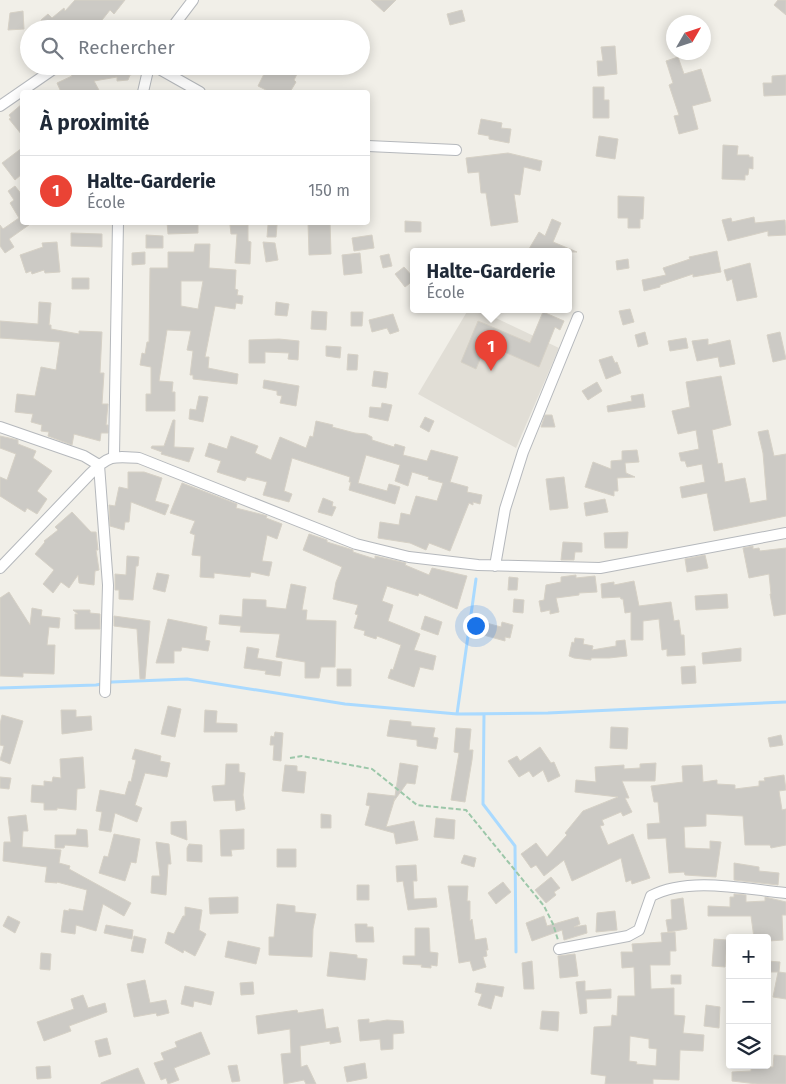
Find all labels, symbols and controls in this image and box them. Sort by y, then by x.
north arrow [666,15,711,60]
search box [20,20,370,75]
icon: search [38,34,66,62]
text: Rechercher [78,36,175,59]
text: À proximité [40,110,149,136]
text: Halte-Garderie [87,170,216,193]
text: 1 [52,181,60,200]
text: 150 m [308,181,350,200]
text: École [87,193,125,212]
popup [410,248,572,313]
text: Halte-Garderie [427,260,555,283]
text: École [427,283,465,302]
pin: 1 [475,330,507,371]
your location [463,613,489,639]
map controls [726,934,771,1069]
button: + [726,934,771,979]
button: − [726,979,771,1024]
button: layers [726,1024,771,1069]

